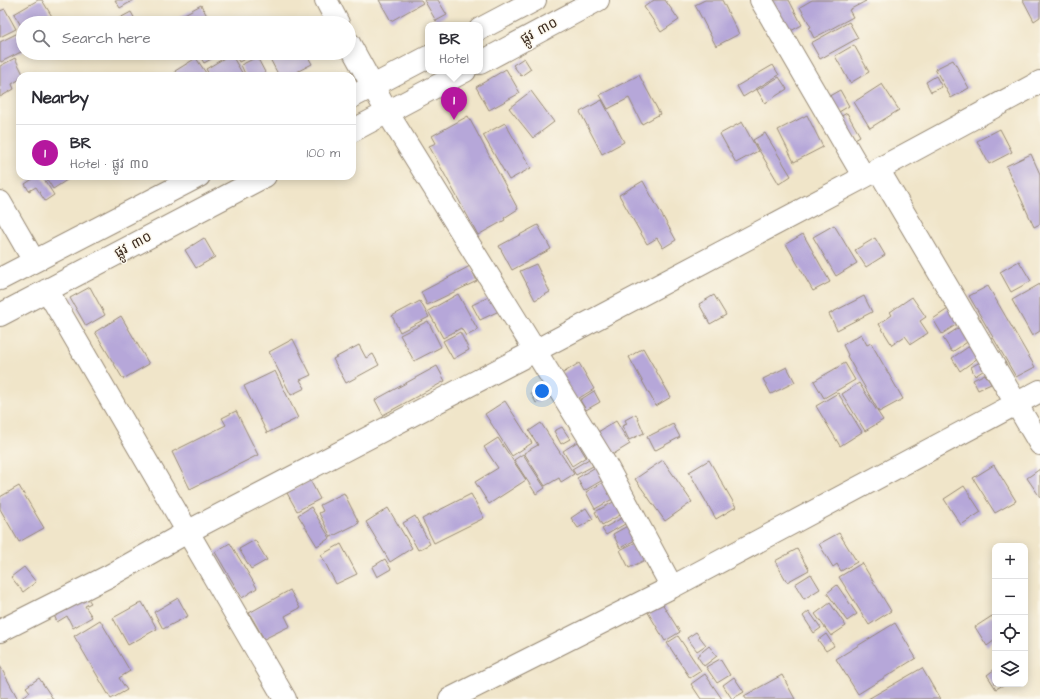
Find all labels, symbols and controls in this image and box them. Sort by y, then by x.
street label: ផ្លូវ ៣០ [517,13,562,50]
search box [16,16,356,60]
popup [425,22,483,74]
icon: search [30,27,52,49]
text: Search here [62,28,151,49]
text: BR [439,29,461,50]
text: Hotel [439,50,469,68]
text: Nearby [32,86,89,110]
pin: 1 [441,87,467,120]
text: BR [70,133,91,154]
text: 1 [44,144,46,162]
text: 100 m [307,144,340,162]
text: Hotel · ផ្លូវ ៣០ [70,155,149,173]
street label: ផ្លូវ ៣០ [111,227,156,264]
your location [532,381,552,401]
map controls [992,543,1028,687]
button: + [992,543,1028,579]
button: − [992,579,1028,615]
button: locate [992,615,1028,651]
button: layers [992,651,1028,687]

